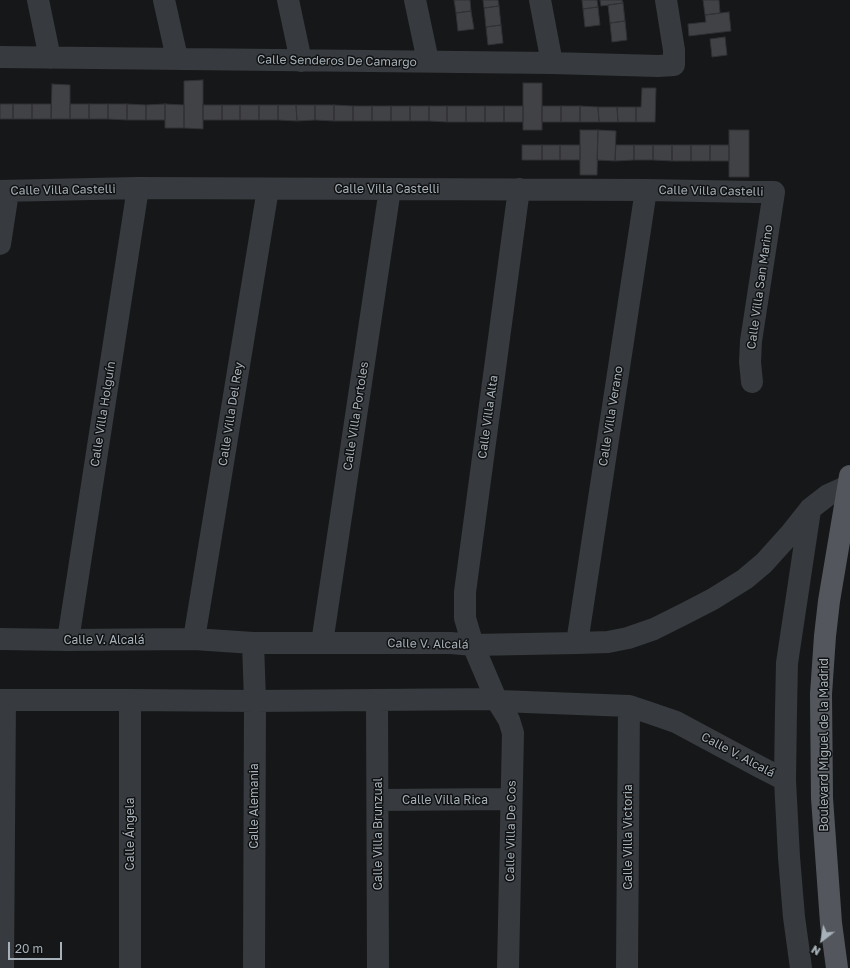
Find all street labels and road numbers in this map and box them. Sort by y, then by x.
street label: Calle Senderos De Camargo [257,52,417,70]
street label: Calle Villa Castelli [10,182,116,198]
street label: Calle Villa Castelli [334,182,440,196]
street label: Calle Villa Castelli [658,183,764,199]
street label: Calle Villa San Marino [744,224,776,350]
street label: Calle Villa Holguín [88,360,118,468]
street label: Calle Villa Del Rey [216,361,246,467]
street label: Calle Villa Portoles [340,361,372,471]
street label: Calle Villa Verano [596,365,626,467]
street label: Calle Villa Alta [475,374,501,460]
street label: Calle V. Alcalá [63,633,145,647]
street label: Calle V. Alcalá [387,636,469,652]
street label: Boulevard Miguel de la Madrid [817,658,831,832]
street label: Calle V. Alcalá [699,730,777,780]
street label: Calle Alemania [247,763,261,849]
street label: Calle Villa Brunzual [371,778,385,890]
street label: Calle Villa De Cos [503,780,519,882]
street label: Calle Villa Victoria [621,784,635,890]
street label: Calle Villa Rica [402,793,488,807]
street label: Calle Ángela [123,798,137,870]

